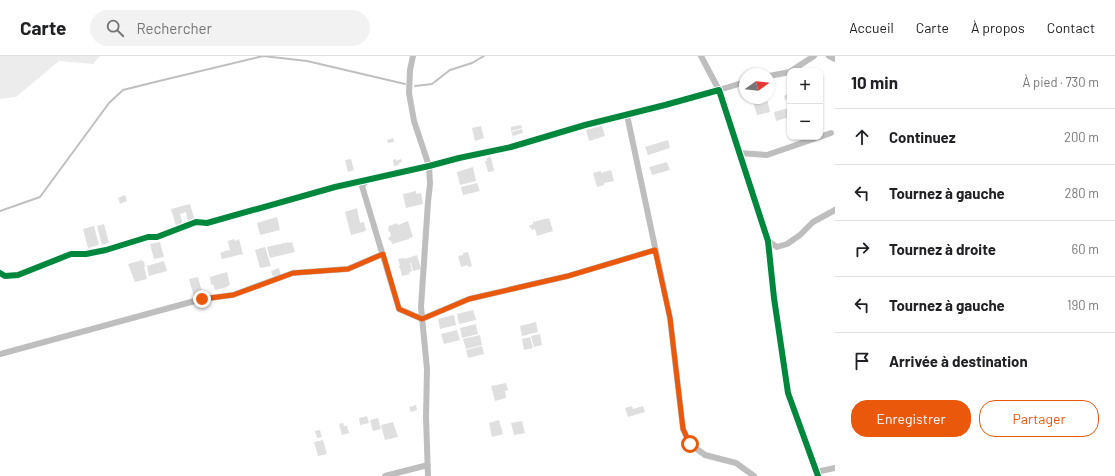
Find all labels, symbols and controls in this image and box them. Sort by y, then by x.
search box [90,10,370,46]
text: Carte [20,16,66,39]
icon: search [104,17,126,39]
text: Rechercher [136,19,212,37]
text: Accueil [849,19,894,36]
text: Carte [916,19,949,36]
text: À propos [971,19,1025,36]
text: Contact [1047,19,1095,36]
north arrow [739,68,775,104]
map controls [787,68,823,140]
button: + [787,68,823,104]
text: 10 min [851,72,898,92]
text: À pied · 730 m [1023,74,1099,90]
button: − [787,104,823,140]
icon: ahead [851,126,873,148]
text: Continuez [889,128,956,146]
text: 200 m [1064,129,1099,145]
icon: left [851,182,873,204]
text: Tournez à gauche [889,184,1005,202]
text: 280 m [1065,185,1099,201]
icon: right [851,238,873,260]
text: Tournez à droite [889,240,996,258]
text: 60 m [1072,241,1099,257]
route end [193,290,211,308]
icon: left [851,294,873,316]
text: Tournez à gauche [889,296,1005,314]
text: 190 m [1067,297,1099,313]
icon: arrive [851,350,873,372]
text: Arrivée à destination [889,352,1028,370]
button: Enregistrer [851,400,971,437]
button: Partager [979,400,1099,437]
route start [681,435,699,453]

